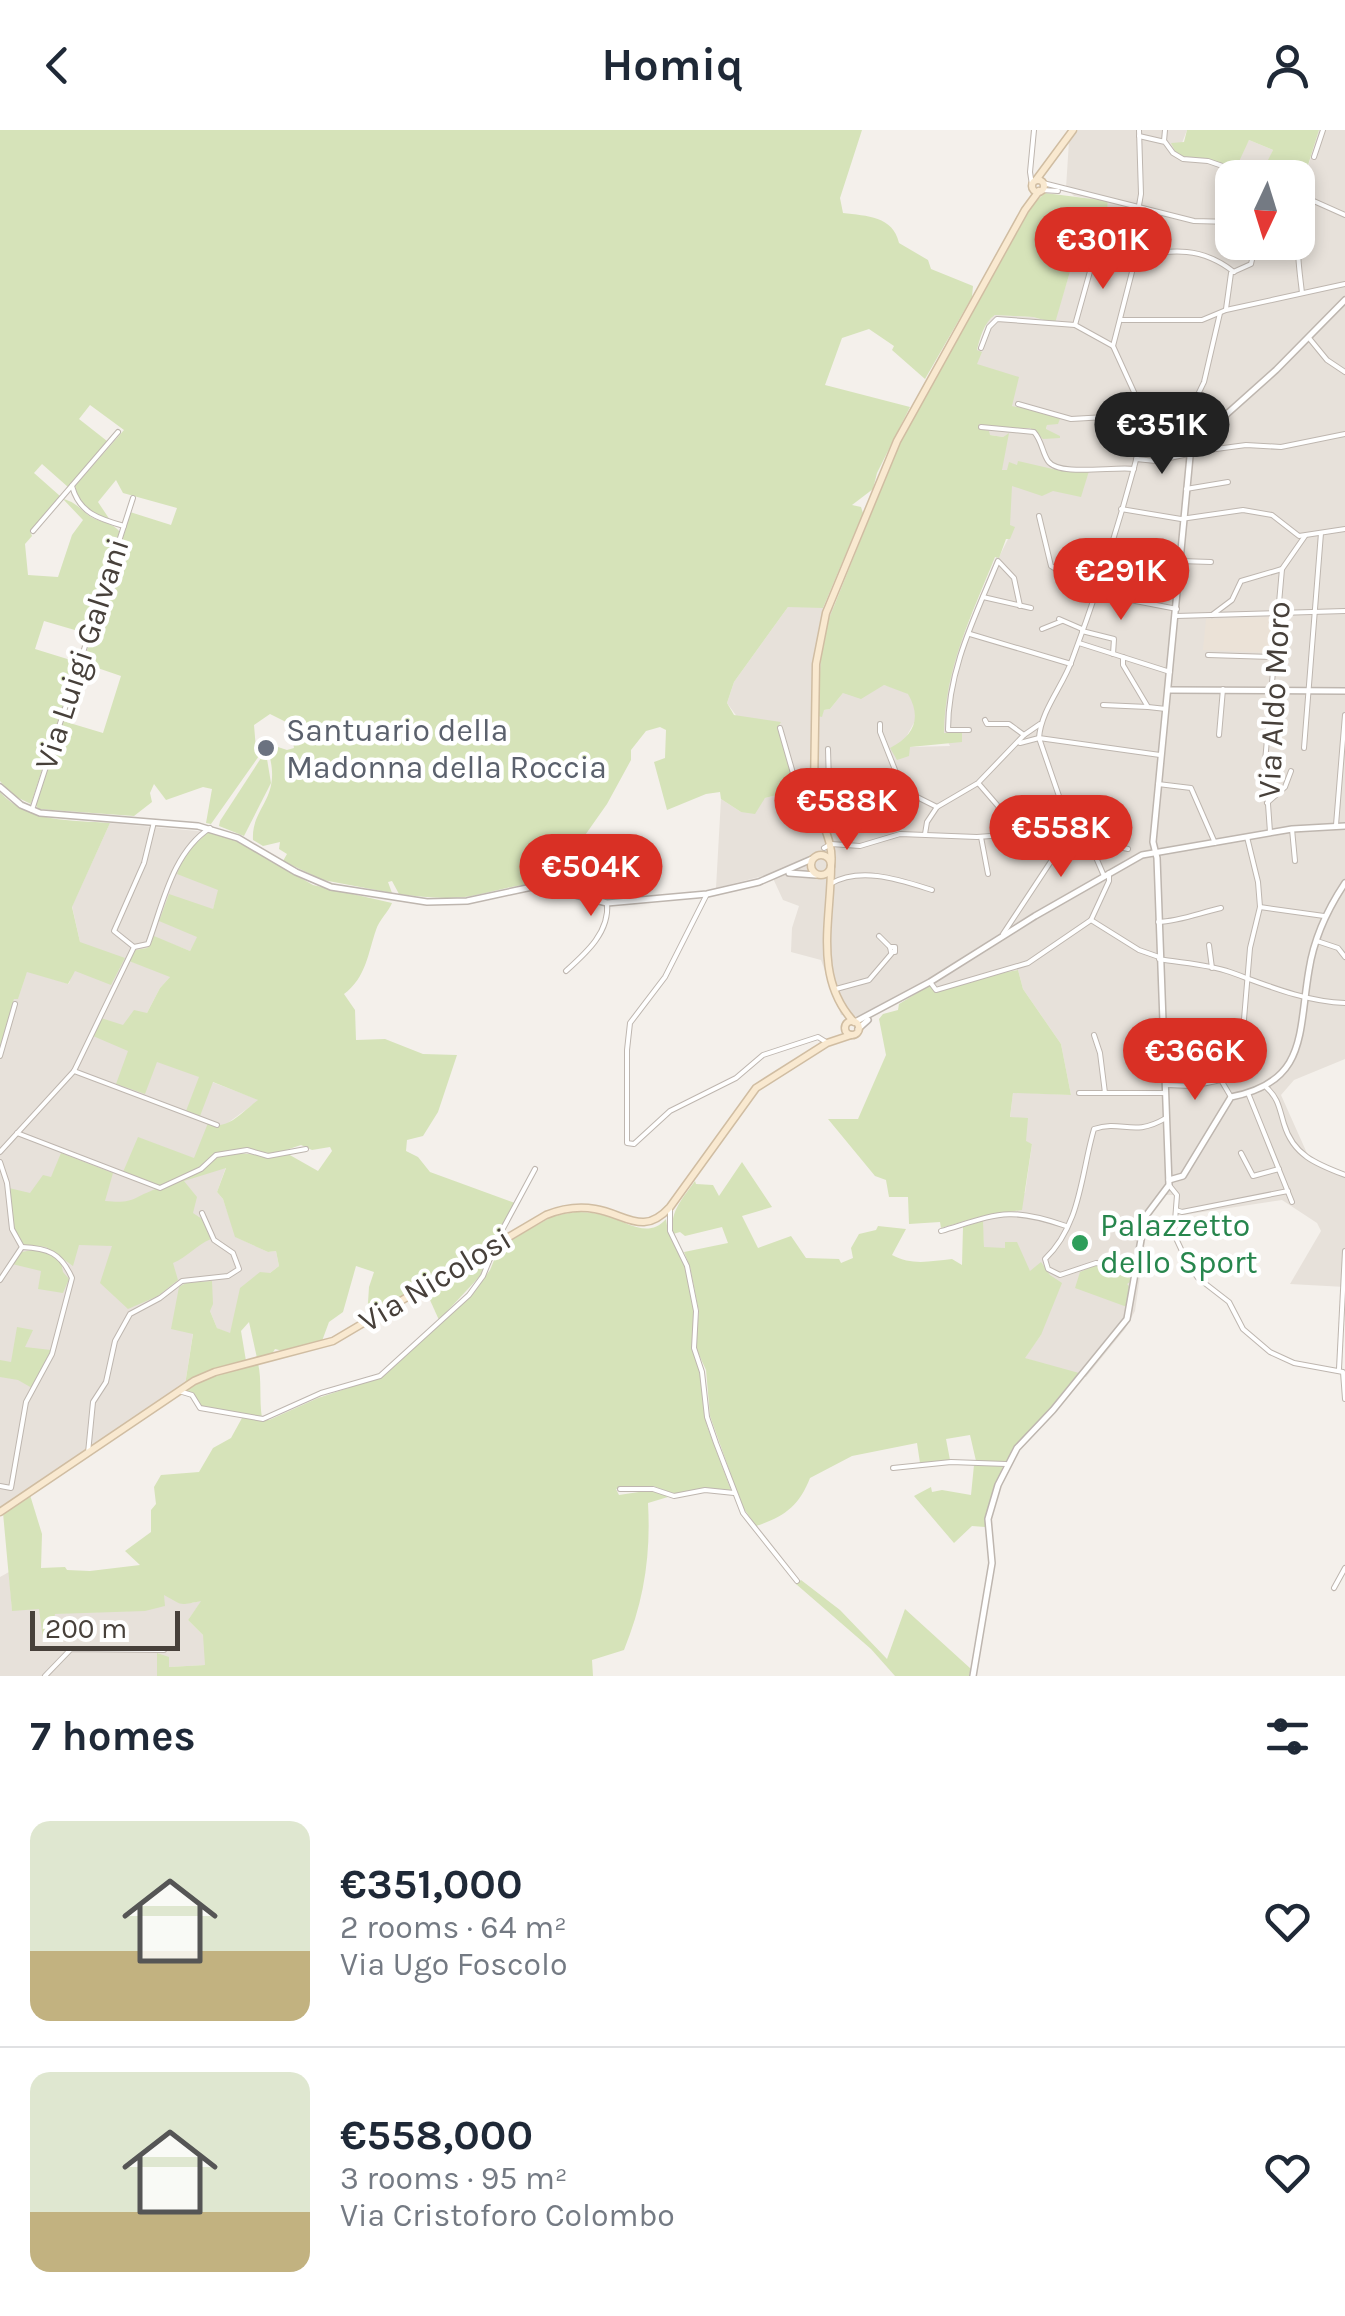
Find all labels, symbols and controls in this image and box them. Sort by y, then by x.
icon: back [30,38,85,93]
icon: person [1260,38,1315,93]
text: Homiq [601,39,744,91]
north arrow [1215,160,1315,260]
map controls [1215,160,1315,260]
pin: €301K [1033,207,1173,292]
text: €301K [1057,221,1149,258]
pin: €351K [1092,392,1232,477]
text: €351K [1116,406,1208,443]
street label: Via Luigi Galvani [27,533,137,775]
pin: €291K [1051,538,1191,623]
text: €291K [1075,552,1167,589]
street label: Via Aldo Moro [1250,600,1298,800]
place label: Santuario della Madonna della Roccia [286,712,607,786]
marker: Santuario della Madonna della Roccia [255,737,277,759]
pin: €588K [777,768,917,853]
text: €588K [796,782,898,819]
pin: €558K [991,795,1131,880]
text: €558K [1011,809,1111,846]
pin: €504K [521,834,661,919]
text: €504K [541,848,641,885]
pin: €366K [1125,1018,1265,1103]
text: €366K [1145,1032,1245,1069]
place label: Palazzetto dello Sport [1100,1207,1258,1281]
street label: Via Nicolosi [352,1220,518,1340]
marker: Palazzetto dello Sport [1069,1232,1091,1254]
scale bar [30,1606,180,1650]
text: 200 m [45,1612,127,1645]
icon: filters [1260,1709,1315,1764]
text: 7 homes [30,1711,196,1761]
text: €351,000 [340,1859,522,1909]
icon: home [110,1861,230,1981]
icon: heart [1260,1894,1315,1949]
text: 2 rooms · 64 m² [340,1909,567,1946]
text: Via Ugo Foscolo [340,1946,567,1983]
text: €558,000 [340,2110,533,2160]
icon: home [110,2112,230,2232]
icon: heart [1260,2145,1315,2200]
text: 3 rooms · 95 m² [340,2160,568,2197]
text: Via Cristoforo Colombo [340,2197,675,2234]

